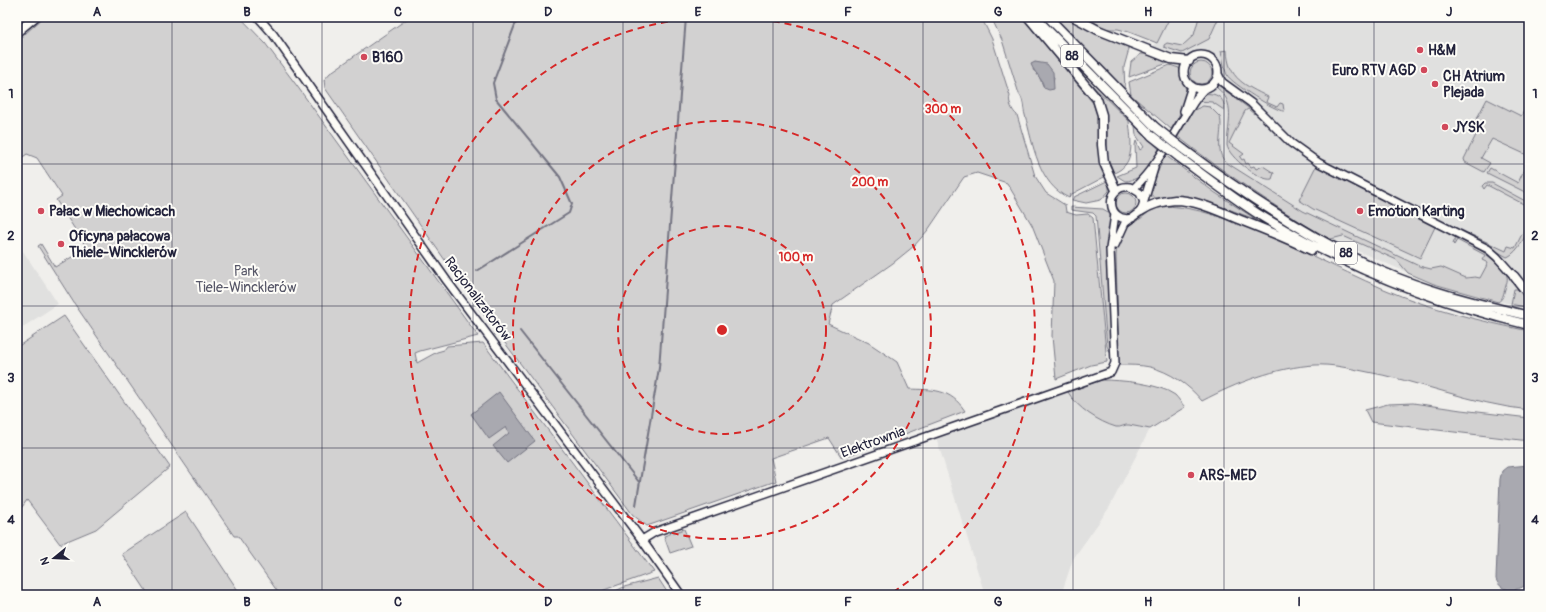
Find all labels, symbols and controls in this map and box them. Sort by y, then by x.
text: A [93,4,102,20]
text: B [243,4,251,20]
text: C [394,4,402,20]
text: D [544,4,552,20]
text: E [695,4,702,20]
text: F [844,4,852,20]
text: G [994,4,1003,20]
text: H [1144,4,1152,20]
text: I [1297,4,1301,20]
text: J [1446,4,1452,20]
place label: H&M [1428,42,1456,59]
road number: 88 [1061,45,1083,67]
marker: H&M [1415,45,1425,55]
place label: B160 [372,49,404,66]
marker: B160 [359,52,369,62]
place label: Euro RTV AGD [1332,62,1416,79]
marker: Euro RTV AGD [1419,65,1429,75]
place label: CH Atrium Plejada [1443,68,1505,101]
marker: CH Atrium Plejada [1430,79,1440,89]
text: 1 [8,86,14,102]
text: 1 [1532,86,1538,102]
text: 300 m [925,102,962,117]
place label: JYSK [1453,119,1485,136]
marker: JYSK [1440,122,1450,132]
text: 200 m [852,175,889,190]
place label: Pałac w Miechowicach [49,203,175,220]
place label: Emotion Karting [1368,203,1465,220]
marker: Pałac w Miechowicach [36,206,46,216]
marker: Emotion Karting [1355,206,1365,216]
text: 2 [7,228,15,244]
place label: Oficyna pałacowa Thiele-Wincklerów [68,228,177,261]
text: 2 [1531,228,1539,244]
marker: Oficyna pałacowa Thiele-Wincklerów [56,239,66,249]
road number: 88 [1335,242,1357,264]
text: 100 m [779,250,814,265]
street label: Racjonalizatorów [441,253,516,345]
park label: Park Tiele-Wincklerów [196,263,297,296]
centre of rings [715,323,729,337]
text: 3 [7,370,15,386]
text: 3 [1531,370,1539,386]
street label: Elektrownia [838,422,908,462]
place label: ARS-MED [1199,467,1257,484]
marker: ARS-MED [1186,470,1196,480]
text: 4 [7,512,15,528]
text: 4 [1531,512,1539,528]
north arrow [34,538,74,578]
text: N [37,555,52,566]
text: A [93,594,102,610]
text: B [243,594,251,610]
text: C [394,594,402,610]
text: D [544,594,552,610]
text: E [695,594,702,610]
text: F [844,594,852,610]
text: G [994,594,1003,610]
text: H [1144,594,1152,610]
text: I [1297,594,1301,610]
text: J [1446,594,1452,610]

